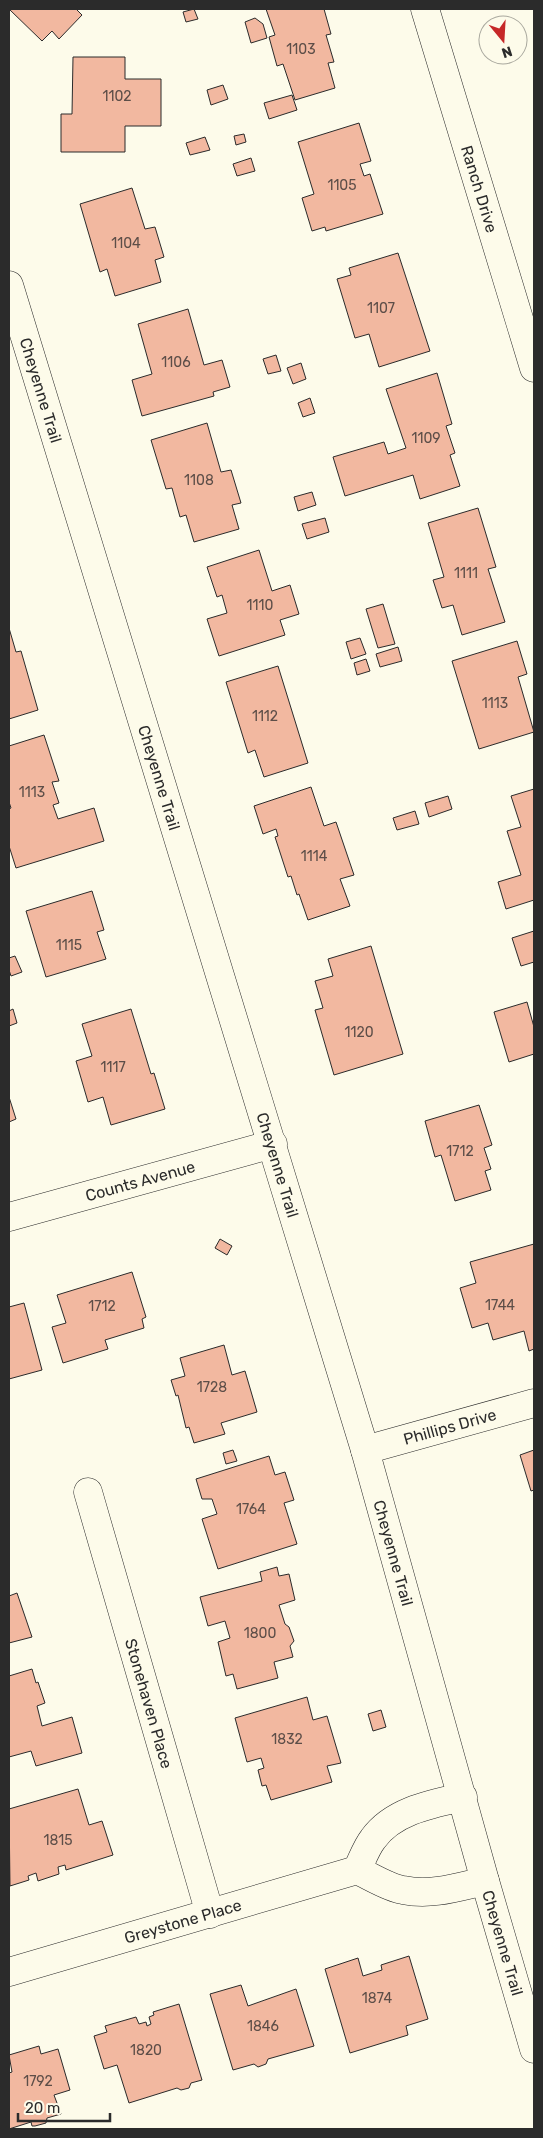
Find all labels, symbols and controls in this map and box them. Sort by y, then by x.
north arrow [478,15,528,65]
house number: 1103 [286,41,316,58]
text: N [499,42,514,62]
house number: 1102 [102,88,132,105]
street label: Ranch Drive [457,143,502,235]
house number: 1105 [327,177,357,194]
house number: 1104 [111,235,141,252]
house number: 1107 [367,300,395,317]
street label: Cheyenne Trail [16,335,66,445]
house number: 1106 [161,354,191,371]
house number: 1109 [411,430,441,447]
house number: 1108 [184,472,214,489]
house number: 1111 [454,565,478,582]
house number: 1110 [247,597,274,614]
house number: 1113 [482,695,508,712]
house number: 1112 [252,708,278,725]
street label: Cheyenne Trail [134,723,185,832]
house number: 1113 [19,784,45,801]
house number: 1114 [301,848,328,865]
house number: 1115 [56,937,82,954]
house number: 1120 [344,1024,374,1041]
house number: 1117 [100,1059,126,1076]
street label: Cheyenne Trail [253,1110,303,1220]
house number: 1712 [446,1143,474,1160]
street label: Counts Avenue [83,1157,197,1205]
house number: 1744 [485,1297,515,1314]
house number: 1712 [88,1298,116,1315]
house number: 1728 [197,1379,227,1396]
street label: Phillips Drive [401,1404,498,1448]
street label: Cheyenne Trail [370,1498,417,1608]
house number: 1764 [236,1501,266,1518]
house number: 1800 [244,1625,276,1642]
street label: Stonehaven Place [121,1636,177,1771]
house number: 1832 [271,1731,303,1748]
house number: 1815 [43,1832,73,1849]
street label: Cheyenne Trail [479,1888,527,1998]
street label: Greystone Place [122,1895,244,1947]
house number: 1874 [362,1990,392,2007]
house number: 1846 [247,2018,279,2035]
house number: 1820 [130,2042,162,2059]
house number: 1792 [23,2073,53,2090]
scale bar [18,2090,110,2122]
text: 20 m [25,2099,60,2117]

